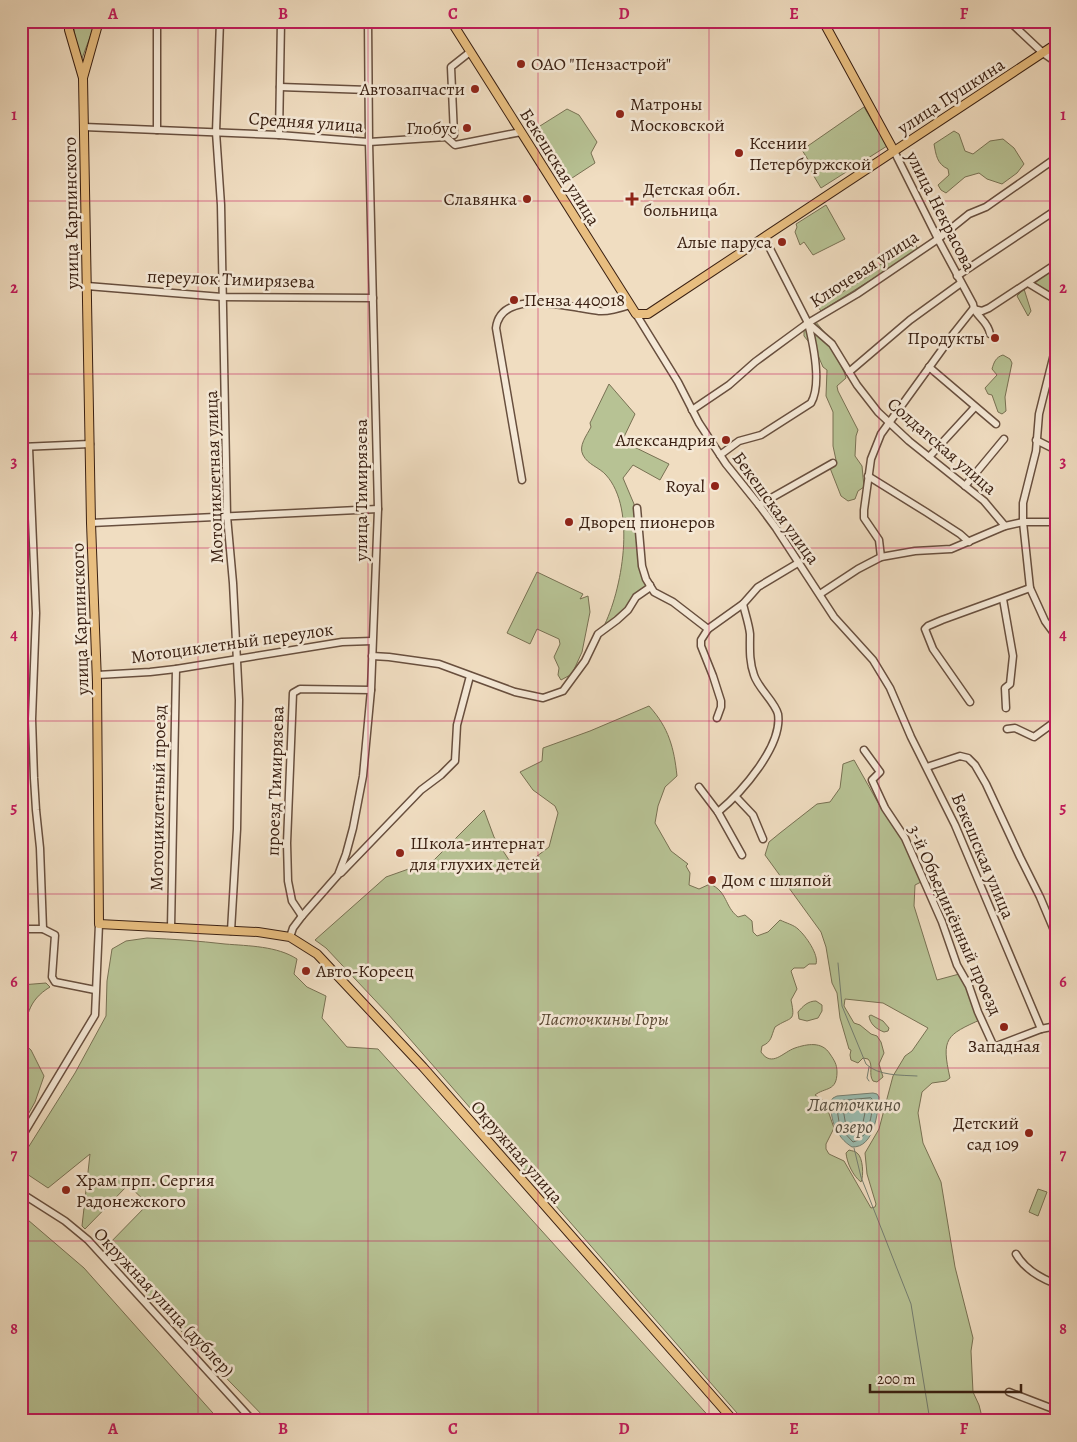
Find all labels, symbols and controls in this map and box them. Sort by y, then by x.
text: A [107,3,119,25]
text: B [278,3,288,25]
text: C [448,3,458,25]
text: D [618,3,630,25]
text: E [789,3,799,25]
text: F [960,3,969,25]
place label: ОАО "Пензастрой" [531,52,671,76]
street label: улица Пушкина [892,52,1010,140]
marker: ОАО "Пензастрой" [515,58,527,70]
place label: Автозапчасти [359,77,465,101]
marker: Автозапчасти [469,83,481,95]
place label: Матроны Московской [630,92,725,137]
text: 1 [11,104,17,126]
street label: Бекешская улица [514,104,606,231]
text: 1 [1060,104,1066,126]
street label: Средняя улица [248,106,365,138]
marker: Матроны Московской [614,108,626,120]
place label: Глобус [406,116,457,140]
marker: Глобус [461,122,473,134]
place label: Ксении Петербуржской [749,131,871,176]
street label: улица Карпинского [58,137,84,290]
street label: улица Некрасова [900,146,982,276]
marker: Ксении Петербуржской [733,147,745,159]
place label: Детская обл. больница [643,177,741,222]
place label: Славянка [443,187,518,211]
marker: Детская обл. больница [625,192,639,206]
marker: Славянка [521,193,533,205]
street label: Ключевая улица [805,224,924,313]
place label: Алые паруса [676,230,773,254]
marker: Алые паруса [776,236,788,248]
street label: переулок Тимирязева [147,264,316,294]
text: 2 [10,277,18,299]
text: 2 [1059,277,1067,299]
place label: Пенза 440018 [524,288,625,312]
marker: Пенза 440018 [508,294,520,306]
place label: Продукты [907,326,985,350]
marker: Продукты [989,332,1001,344]
street label: Мотоциклетная улица [199,389,229,564]
street label: Солдатская улица [882,392,1002,501]
street label: улица Тимирязева [349,418,373,562]
place label: Александрия [614,428,716,452]
marker: Александрия [720,434,732,446]
street label: Бекешская улица [727,447,826,570]
text: 3 [11,451,18,473]
text: 3 [1060,451,1067,473]
place label: Royal [665,474,706,498]
marker: Royal [709,480,721,492]
place label: Дворец пионеров [579,510,715,534]
marker: Дворец пионеров [563,516,575,528]
street label: улица Карпинского [65,542,95,697]
street label: Мотоциклетный переулок [129,617,335,669]
text: 4 [10,624,18,646]
text: 4 [1059,624,1067,646]
street label: Мотоциклетный проезд [144,705,172,891]
street label: проезд Тимирязева [260,705,290,856]
street label: Бекешская улица [946,790,1021,923]
text: 5 [11,797,18,819]
text: 5 [1060,797,1067,819]
street label: 3-й Объединённый проезд [902,821,1008,1019]
place label: Школа-интернат для глухих детей [409,831,545,876]
marker: Школа-интернат для глухих детей [394,847,406,859]
place label: Дом с шляпой [722,868,832,892]
marker: Дом с шляпой [706,874,718,886]
place label: Авто-Кореец [315,959,414,983]
marker: Авто-Кореец [300,965,312,977]
text: 6 [10,971,18,993]
text: 6 [1059,971,1067,993]
park label: Ласточкины Горы [538,1007,669,1031]
marker: Западная [998,1021,1010,1033]
place label: Западная [968,1034,1040,1058]
water label: Ласточкино озеро [806,1092,901,1140]
street label: Окружная улица [465,1095,569,1209]
place label: Детский сад 109 [953,1111,1019,1156]
marker: Детский сад 109 [1023,1127,1035,1139]
text: 7 [11,1144,18,1166]
text: 7 [1060,1144,1067,1166]
place label: Храм прп. Сергия Радонежского [76,1168,215,1213]
marker: Храм прп. Сергия Радонежского [60,1184,72,1196]
street label: Окружная улица (дублер) [88,1222,240,1382]
text: 8 [10,1318,18,1340]
text: 8 [1059,1318,1067,1340]
scale bar [870,1362,1021,1394]
text: 200 m [877,1369,916,1389]
text: A [107,1418,119,1440]
text: B [278,1418,288,1440]
text: C [448,1418,458,1440]
text: D [618,1418,630,1440]
text: E [789,1418,799,1440]
text: F [960,1418,969,1440]

